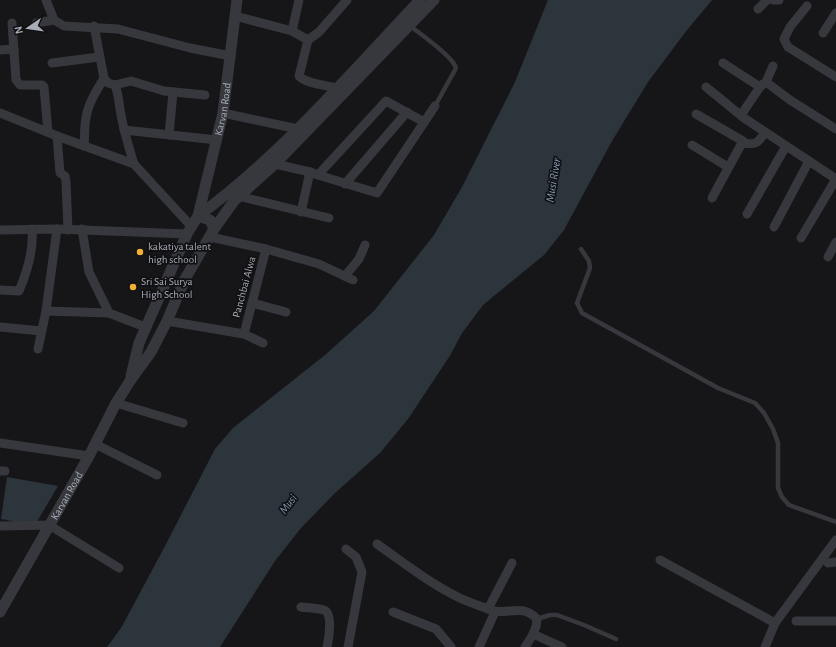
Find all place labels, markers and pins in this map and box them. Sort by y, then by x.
place label: kakatiya talent high school [148,241,211,265]
marker: kakatiya talent high school [135,247,145,257]
place label: Sri Sai Surya High School [141,276,193,300]
marker: Sri Sai Surya High School [128,282,138,292]

